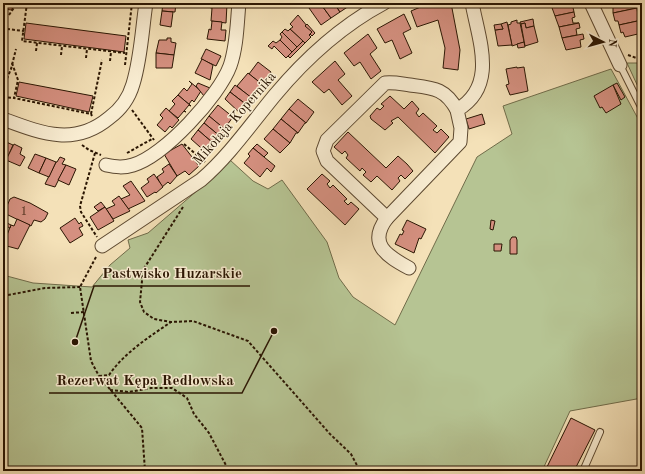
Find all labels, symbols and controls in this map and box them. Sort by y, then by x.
north arrow [583,22,623,62]
text: N [605,38,617,48]
street label: Mikołaja Kopernika [191,69,279,168]
house number: 1 [21,206,27,218]
callout: Pastwisko Huzarskie [94,259,250,286]
text: Pastwisko Huzarskie [102,267,242,282]
callout: Rezerwat Kępa Redłowska [49,366,242,393]
text: Rezerwat Kępa Redłowska [56,374,234,389]

